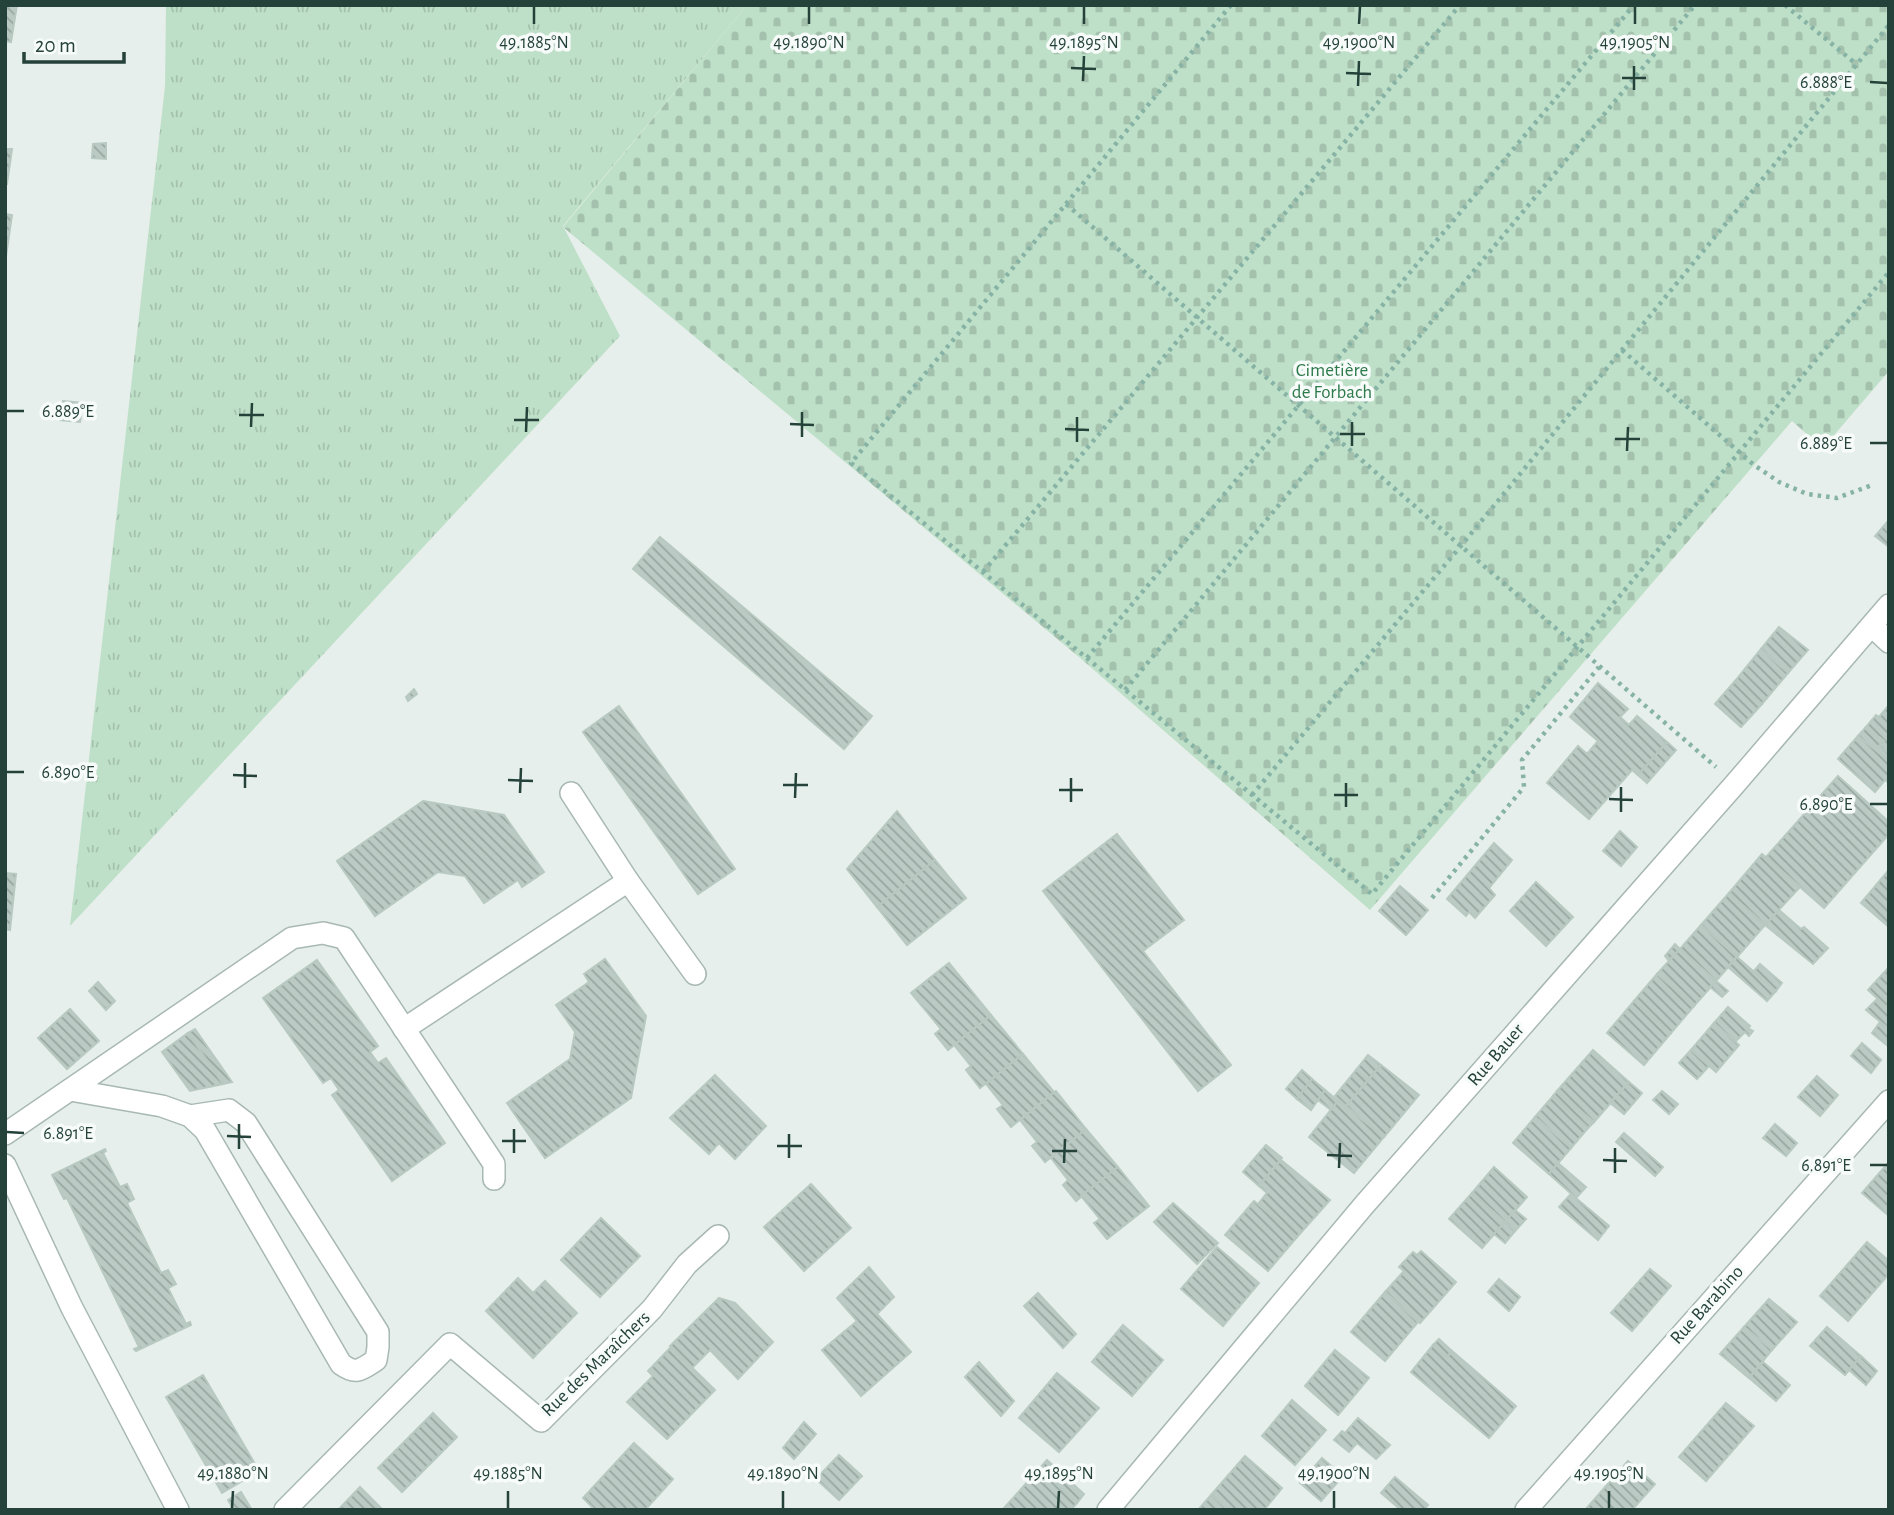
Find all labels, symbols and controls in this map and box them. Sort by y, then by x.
scale bar [24,21,124,65]
text: 49.1885°N [499,34,569,52]
text: 49.1890°N [773,34,845,52]
text: 49.1895°N [1049,34,1119,52]
text: 49.1900°N [1323,34,1395,52]
text: 49.1905°N [1600,34,1670,52]
text: 20 m [35,35,76,56]
text: 6.888°E [1800,74,1852,92]
park label: Cimetière de Forbach [1292,361,1372,402]
text: 6.889°E [42,403,94,421]
text: 6.889°E [1800,435,1852,453]
text: 6.890°E [41,764,95,782]
text: 6.890°E [1799,796,1853,814]
street label: Rue Bauer [1464,1020,1528,1090]
text: 6.891°E [43,1125,93,1143]
text: 6.891°E [1801,1157,1851,1175]
street label: Rue Barabino [1667,1262,1747,1348]
street label: Rue des Maraîchers [538,1308,654,1420]
text: 49.1880°N [197,1465,269,1483]
text: 49.1885°N [473,1465,543,1483]
text: 49.1890°N [747,1465,819,1483]
text: 49.1895°N [1024,1465,1094,1483]
text: 49.1900°N [1298,1465,1370,1483]
text: 49.1905°N [1574,1465,1644,1483]

